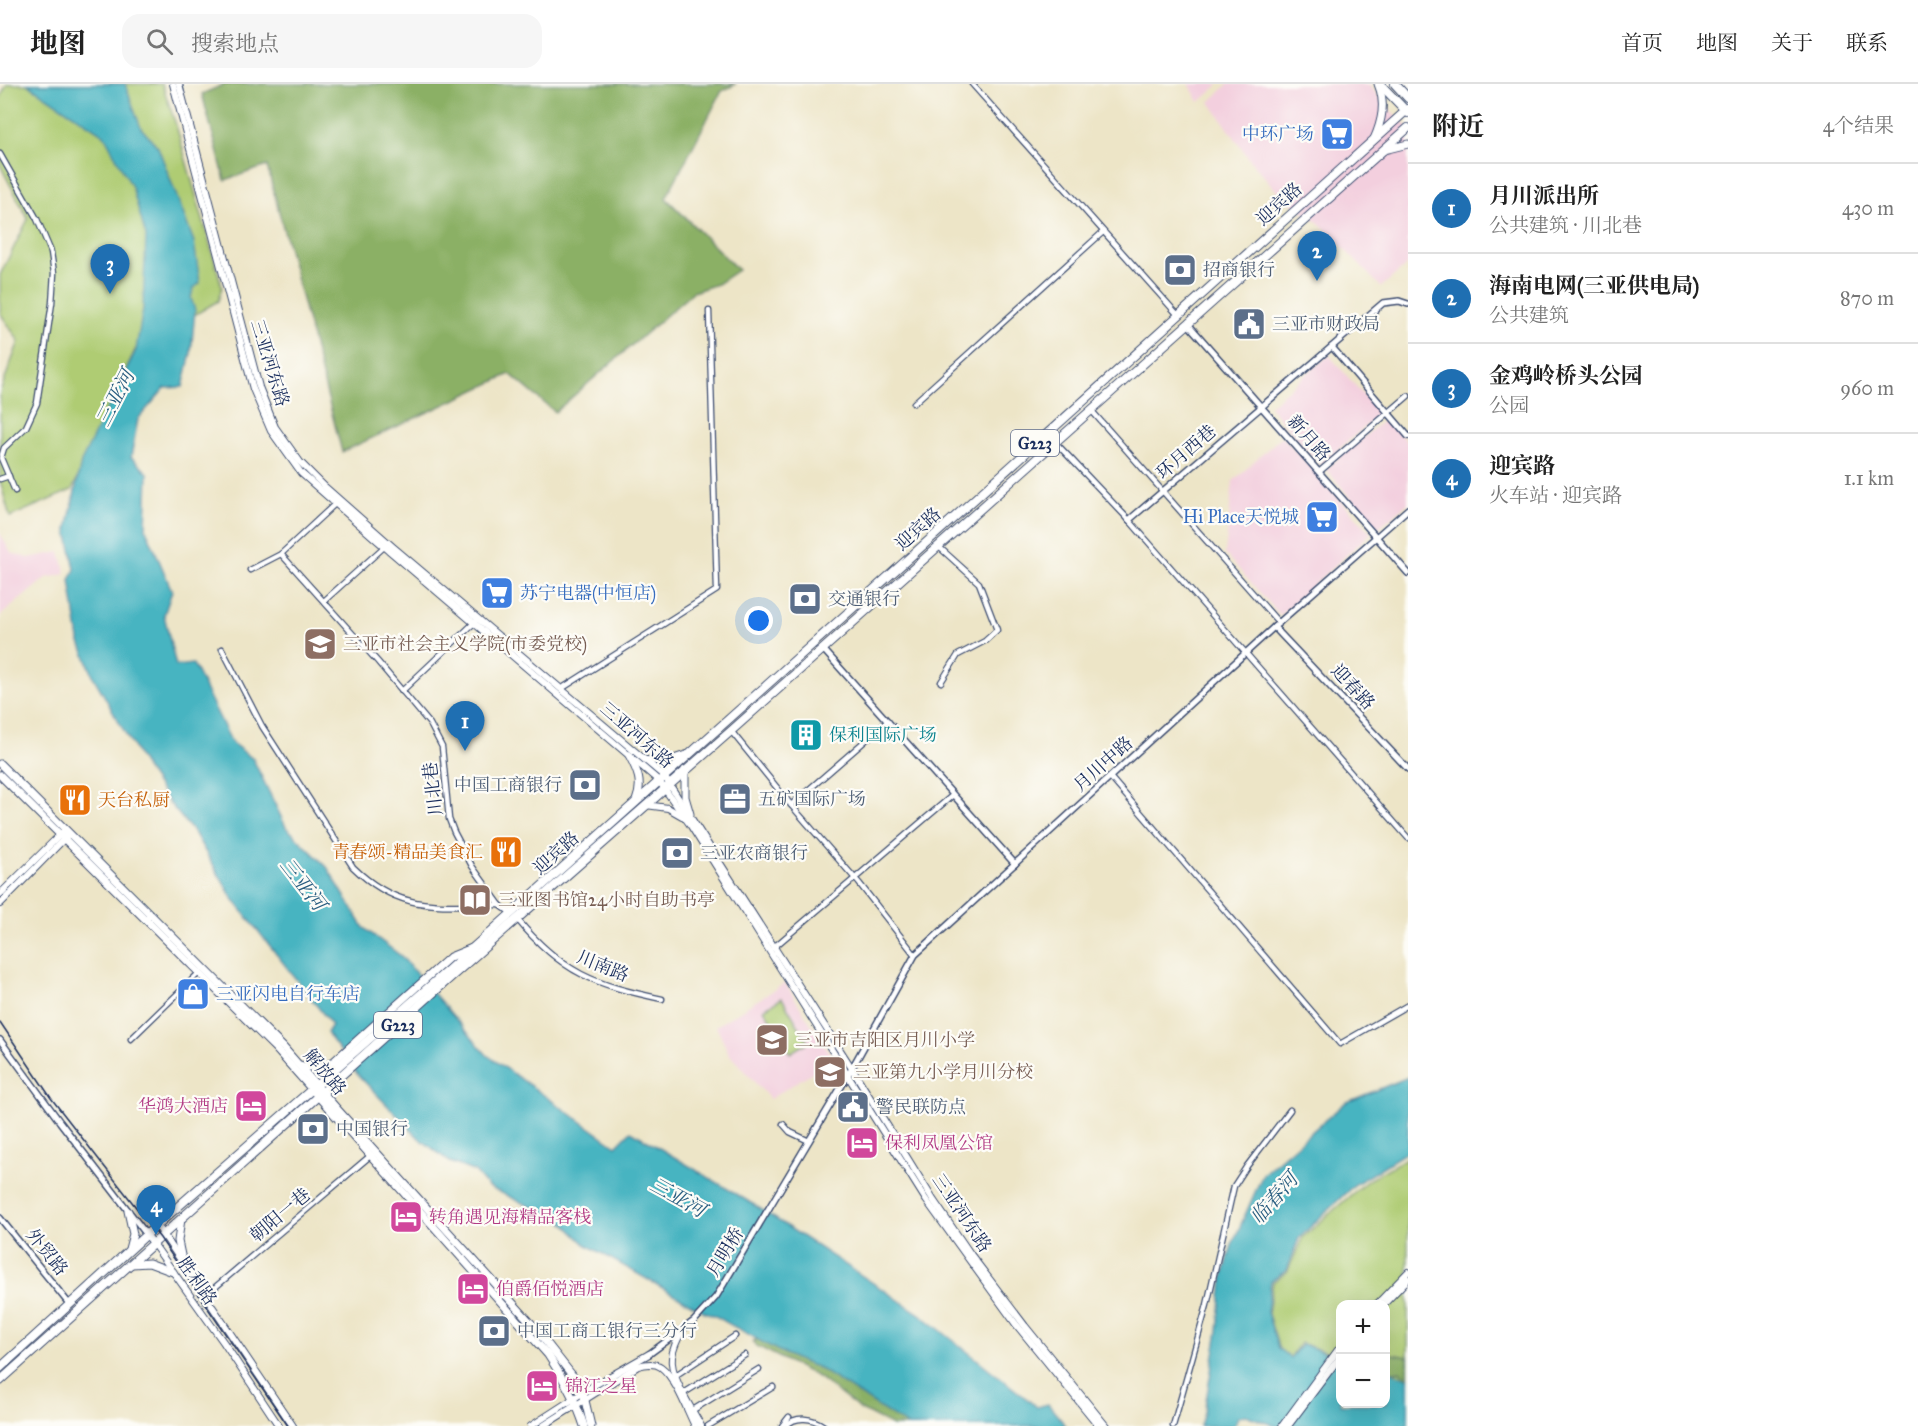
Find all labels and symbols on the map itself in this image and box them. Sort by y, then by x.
supermarket icon: 中环广场 [1319,116,1355,152]
place label: 中环广场 [1242,123,1314,145]
street label: 迎宾路 [1252,178,1306,230]
pin: 2 [1298,232,1336,281]
pin: 3 [90,244,130,294]
bank icon: 招商银行 [1162,252,1198,288]
place label: 招商银行 [1203,259,1275,281]
public building icon: 三亚市财政局 [1231,306,1267,342]
place label: 三亚市财政局 [1272,313,1380,335]
street label: 三亚河东路 [246,317,294,409]
water label: 三亚河 [91,363,141,430]
street label: 新月路 [1283,410,1335,466]
street label: 环月西巷 [1152,420,1220,484]
road number: G223 [1011,430,1059,456]
supermarket icon: Hi Place天悦城 [1304,499,1340,535]
street label: 迎宾路 [891,503,945,555]
place label: Hi Place天悦城 [1183,506,1299,528]
supermarket icon: 苏宁电器(中恒店) [479,575,515,611]
bank icon: 交通银行 [787,581,823,617]
place label: 苏宁电器(中恒店) [520,582,656,605]
place label: 交通银行 [828,588,900,610]
your location [744,606,773,635]
school or university icon: 三亚市社会主义学院(市委党校) [302,626,338,662]
place label: 三亚市社会主义学院(市委党校) [343,633,587,656]
street label: 迎春路 [1327,660,1379,714]
street label: 三亚河东路 [596,697,678,773]
pin: 1 [446,702,484,751]
building icon: 保利国际广场 [788,717,824,753]
place label: 保利国际广场 [829,724,937,746]
street label: 月川中路 [1069,732,1137,796]
street label: 川北巷 [419,761,447,817]
bank icon: 中国工商银行 [567,767,603,803]
place label: 中国工商银行 [454,774,562,796]
office icon: 五矿国际广场 [717,781,753,817]
restaurant icon: 天台私厨 [57,782,93,818]
place label: 五矿国际广场 [758,788,866,810]
place label: 天台私厨 [98,789,170,811]
street label: 迎宾路 [529,827,583,879]
restaurant icon: 青春颂-精品美食汇 [488,834,524,870]
bank icon: 三亚农商银行 [659,835,695,871]
place label: 青春颂-精品美食汇 [332,841,483,863]
place label: 三亚农商银行 [700,842,808,864]
water label: 三亚河 [275,853,333,917]
library icon: 三亚图书馆24小时自助书亭 [457,882,493,918]
place label: 三亚图书馆24小时自助书亭 [498,889,715,911]
street label: 川南路 [574,946,632,986]
shop icon: 三亚闪电自行车店 [175,976,211,1012]
place label: 三亚闪电自行车店 [216,983,360,1005]
road number: G223 [374,1012,422,1038]
school or university icon: 三亚市吉阳区月川小学 [754,1022,790,1058]
place label: 三亚市吉阳区月川小学 [795,1029,975,1051]
street label: 解放路 [299,1044,351,1100]
school or university icon: 三亚第九小学月川分校 [812,1054,848,1090]
place label: 三亚第九小学月川分校 [853,1061,1033,1083]
hotel icon: 华鸿大酒店 [233,1088,269,1124]
public building icon: 警民联防点 [835,1089,871,1125]
place label: 华鸿大酒店 [138,1095,228,1117]
place label: 警民联防点 [876,1096,966,1118]
bank icon: 中国银行 [295,1111,331,1147]
place label: 中国银行 [336,1118,408,1140]
hotel icon: 保利凤凰公馆 [844,1125,880,1161]
place label: 保利凤凰公馆 [885,1132,993,1154]
water label: 临春河 [1245,1165,1305,1229]
street label: 三亚河东路 [928,1170,996,1256]
water label: 三亚河 [646,1172,713,1223]
street label: 朝阳一巷 [245,1183,315,1247]
pin: 4 [136,1186,176,1235]
hotel icon: 转角遇见海精品客栈 [388,1199,424,1235]
place label: 转角遇见海精品客栈 [429,1206,591,1228]
street label: 月明桥 [702,1223,748,1281]
street label: 外贸路 [21,1224,73,1280]
street label: 胜利路 [173,1253,221,1309]
hotel icon: 伯爵佰悦酒店 [455,1271,491,1307]
place label: 伯爵佰悦酒店 [496,1278,604,1300]
bank icon: 中国工商工银行三分行 [476,1313,512,1349]
place label: 中国工商工银行三分行 [517,1320,697,1342]
hotel icon: 锦江之星 [524,1368,560,1404]
place label: 锦江之星 [565,1375,637,1397]

